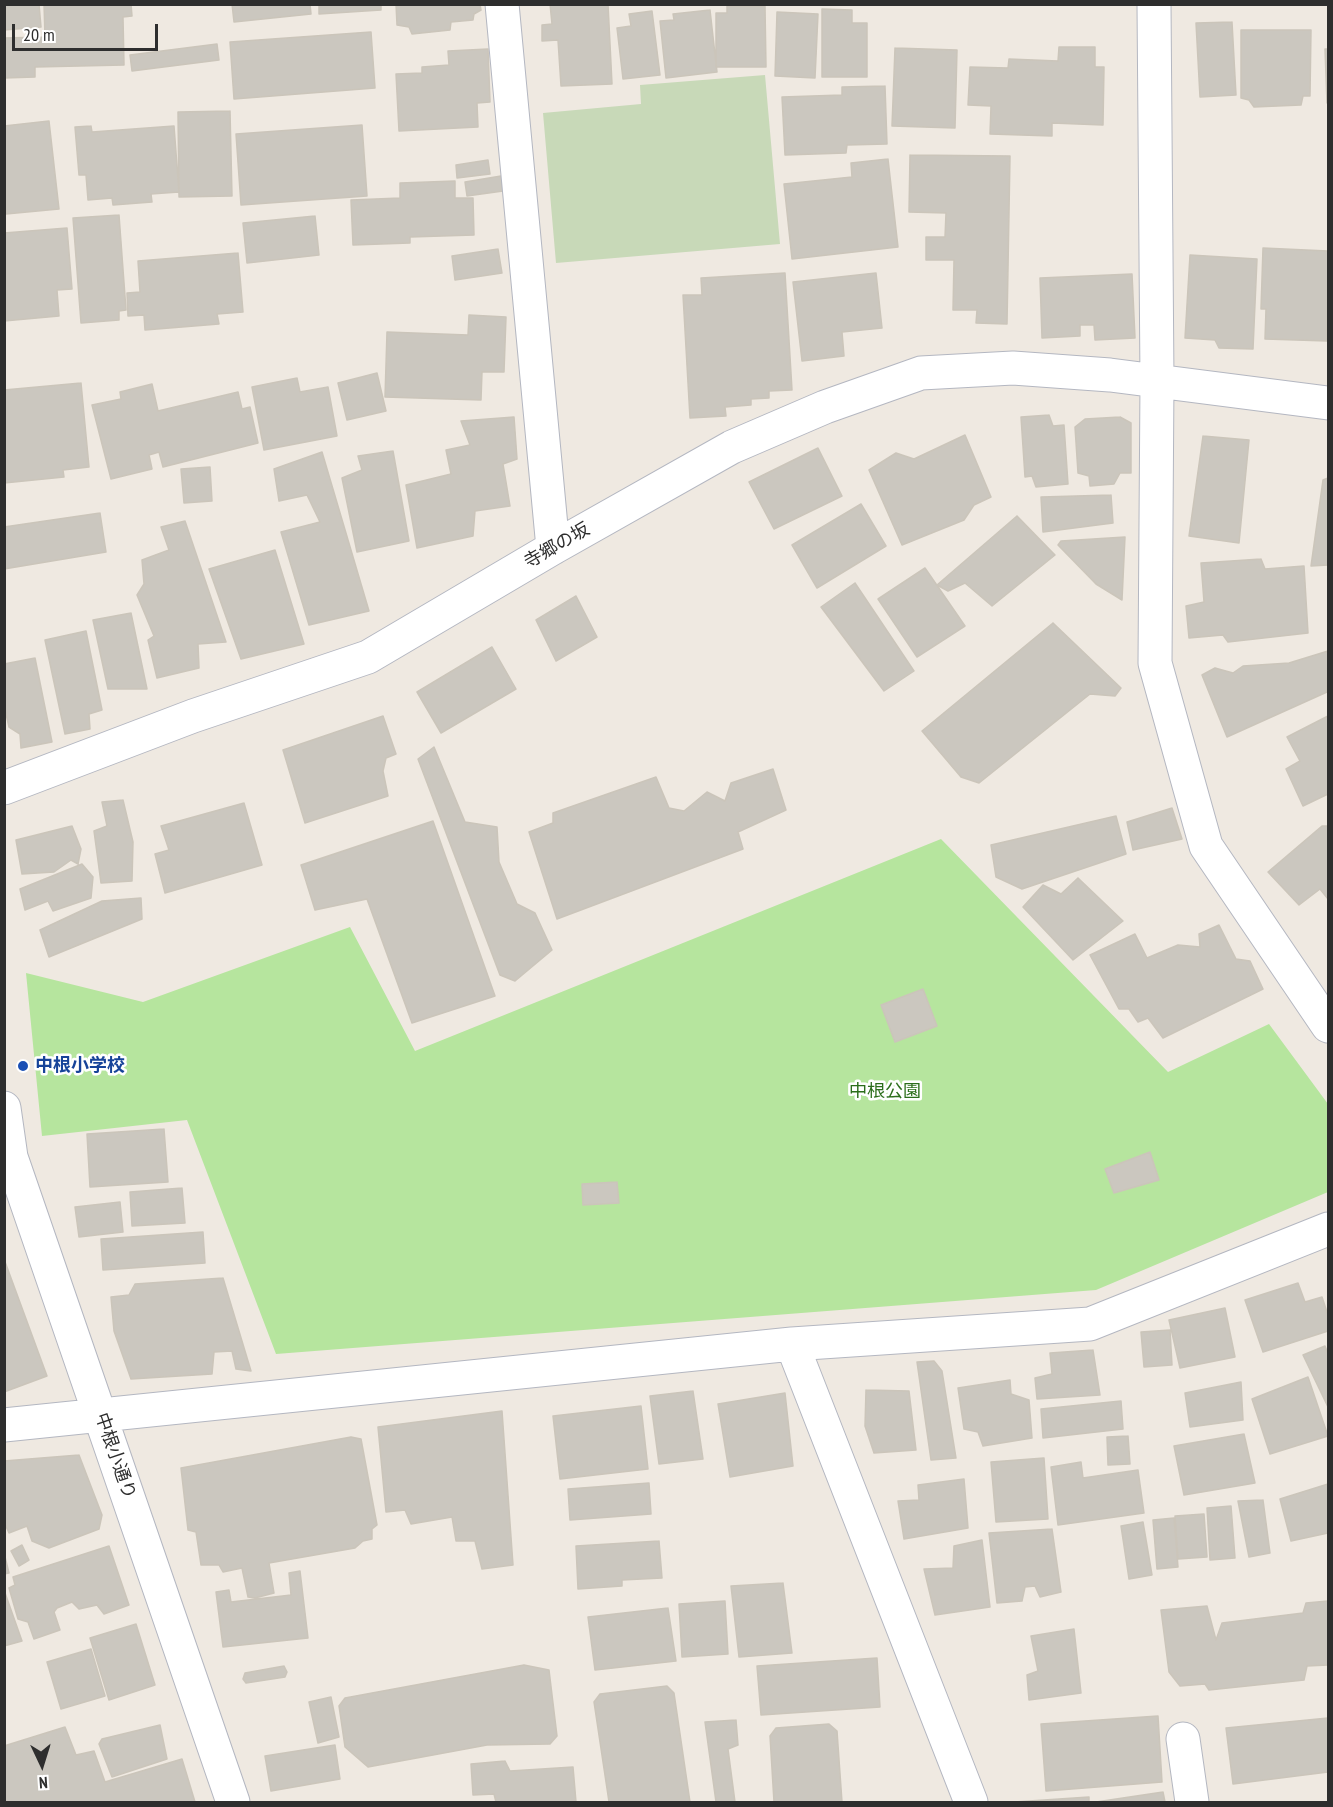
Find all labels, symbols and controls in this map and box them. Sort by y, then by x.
scale bar [15,12,160,50]
text: 20 m [23,23,55,46]
street label: 寺郷の坂 [520,519,594,573]
place label: 中根小学校 [35,1055,125,1077]
marker: 中根小学校 [16,1059,30,1073]
park label: 中根公園 [849,1081,921,1103]
street label: 中根小通り [90,1410,140,1502]
north arrow [12,1735,72,1795]
text: N [38,1773,48,1793]

